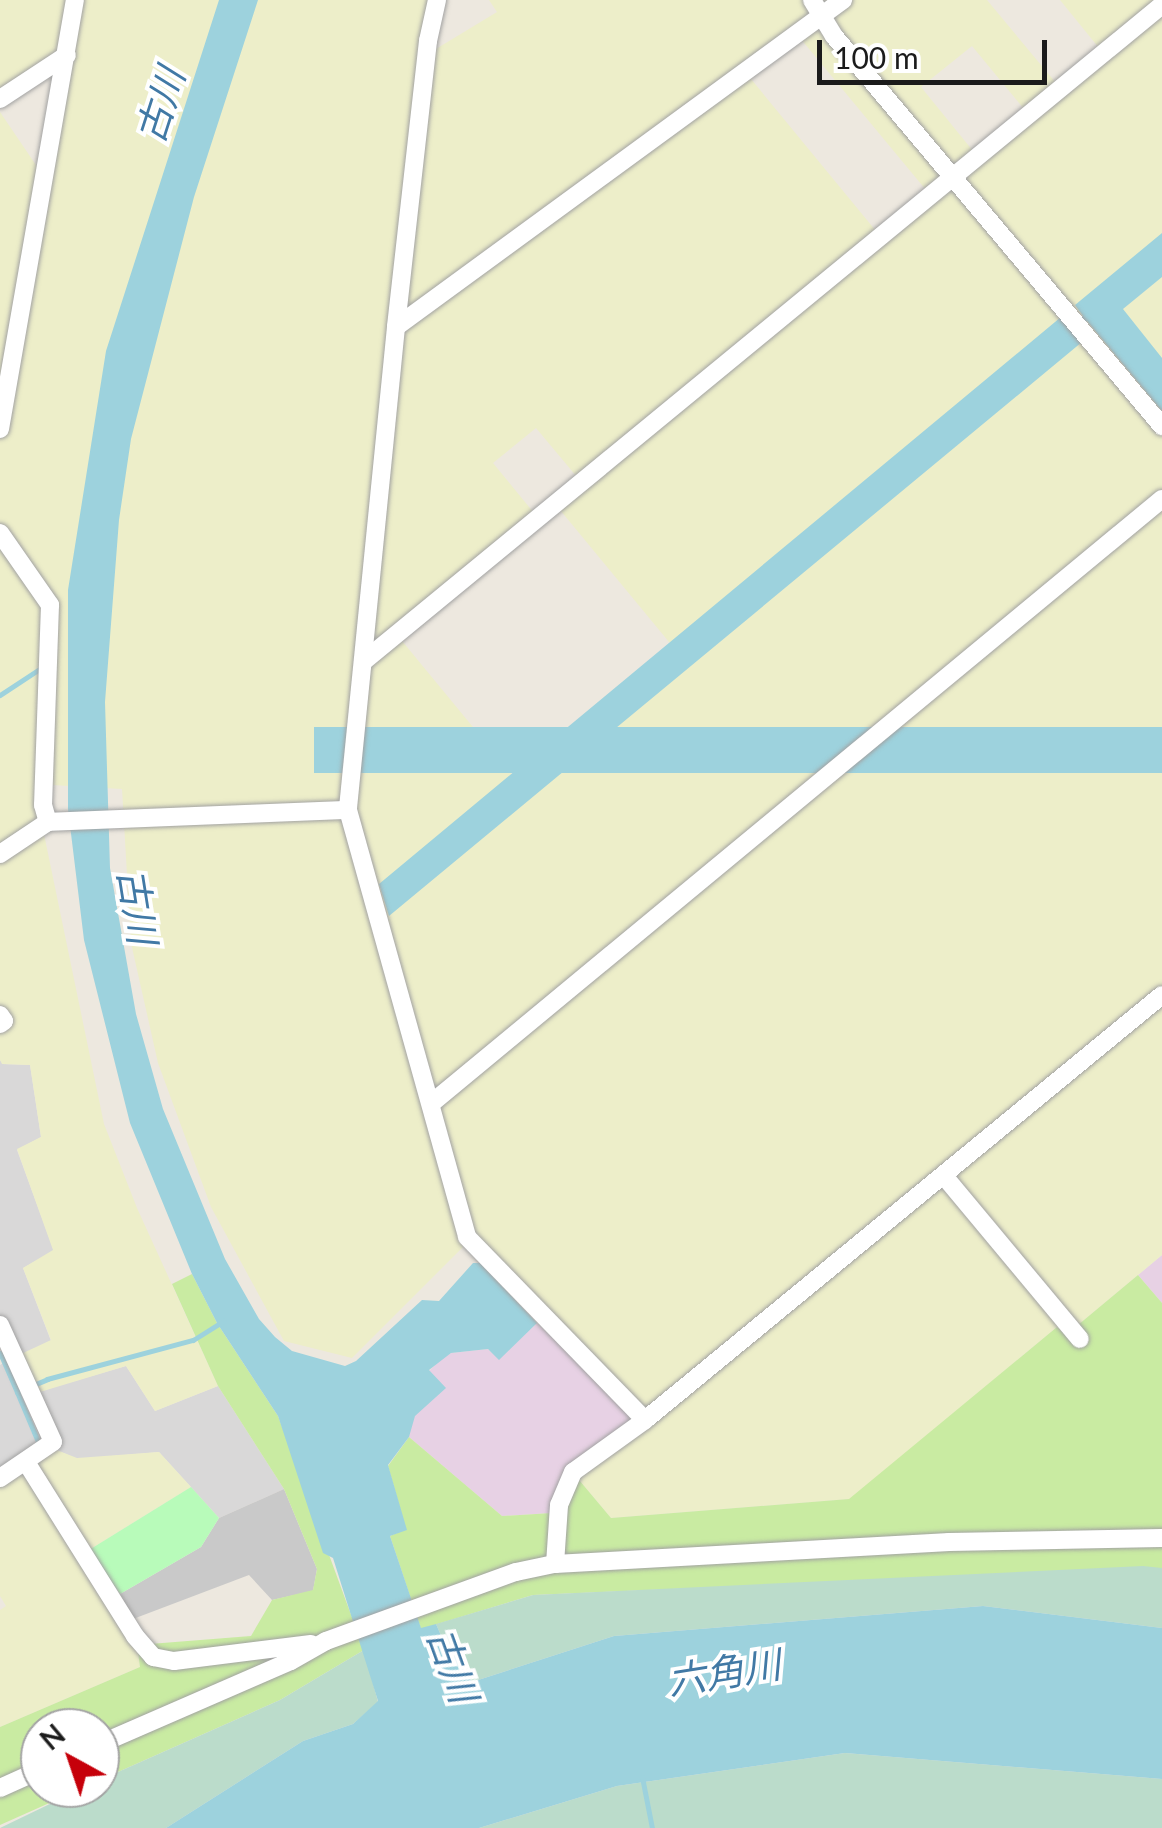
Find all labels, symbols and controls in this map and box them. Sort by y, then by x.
scale bar [822,20,1052,82]
text: 100 m [834,39,919,75]
water label: 古川 [127,62,193,148]
water label: 古川 [110,865,166,947]
water label: 古川 [419,1621,487,1709]
water label: 六角川 [664,1641,784,1703]
north arrow [20,1708,120,1808]
text: N [33,1717,71,1757]

